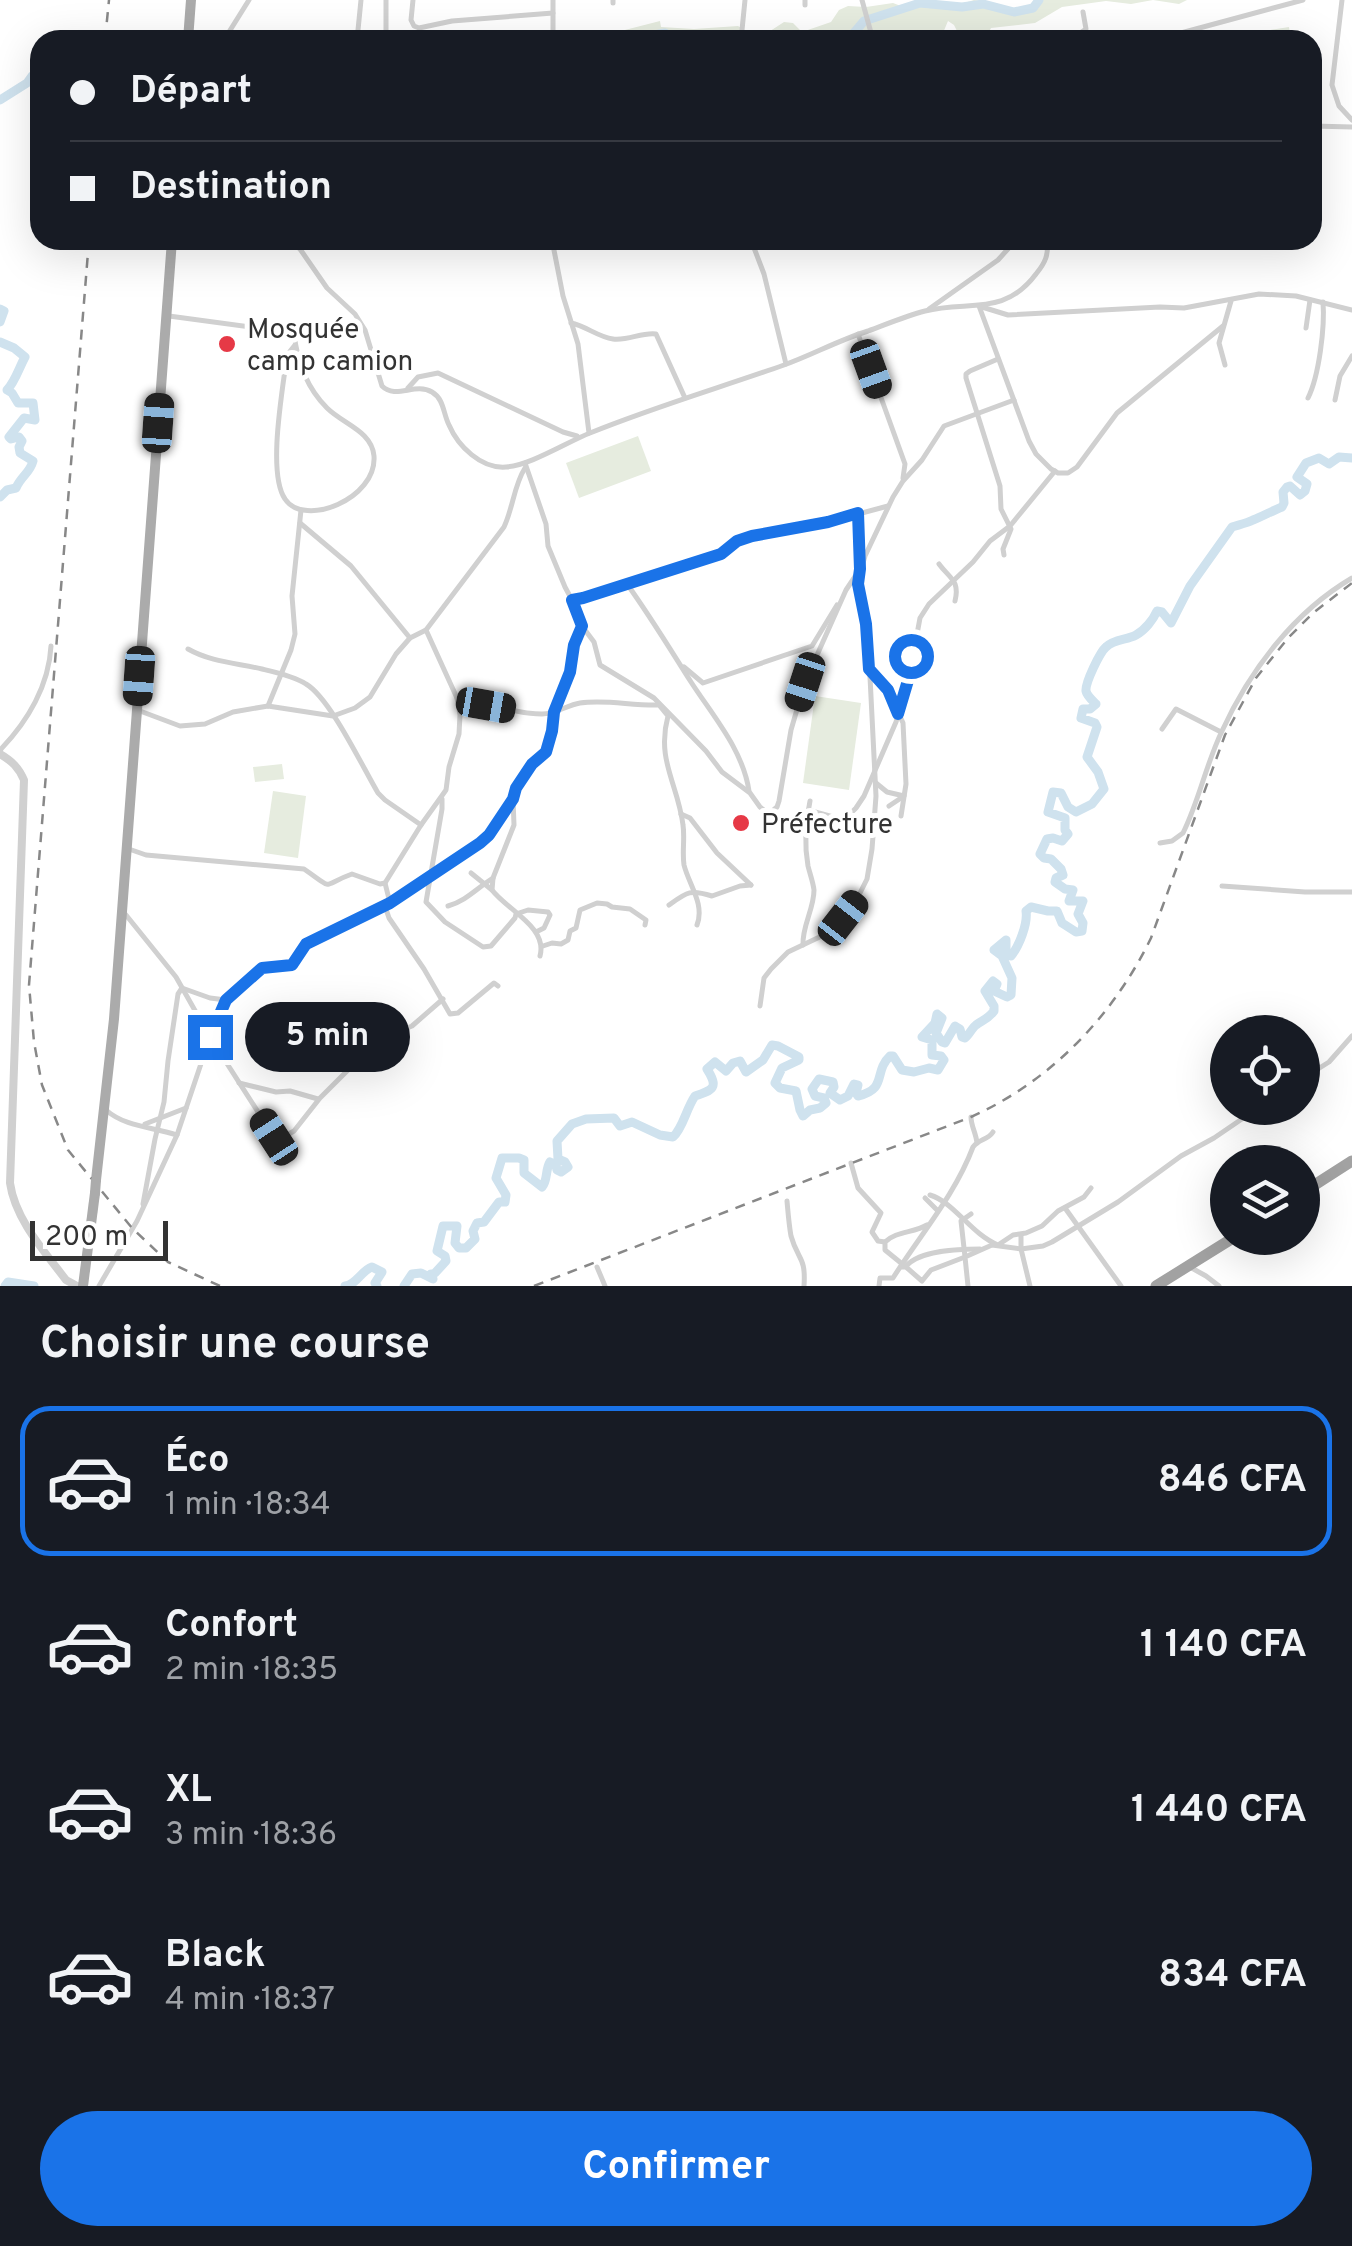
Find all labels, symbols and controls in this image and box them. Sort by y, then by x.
text: Départ [130,68,252,117]
text: Destination [130,164,332,213]
place label: Mosquée camp camion [247,313,413,381]
marker: Mosquée camp camion [216,333,238,355]
car [847,336,895,402]
car [141,392,175,454]
route start [889,634,934,679]
car [122,645,156,707]
car [781,649,829,715]
car [454,685,518,725]
place label: Préfecture [761,808,893,844]
marker: Préfecture [730,812,752,834]
car [813,885,873,951]
callout: 5 min [245,1002,410,1072]
route end [188,1015,233,1060]
map controls [1210,1015,1320,1255]
button: locate [1210,1015,1320,1125]
text: 5 min [286,1017,369,1057]
car [245,1104,303,1170]
button: layers [1210,1145,1320,1255]
scale bar [30,1216,168,1260]
text: 200 m [45,1220,128,1256]
text: Choisir une course [40,1317,430,1374]
icon: car [45,1436,135,1526]
text: Éco [165,1437,229,1486]
text: 846 CFA [1158,1457,1307,1506]
text: 1 min · 18:34 [165,1486,331,1526]
icon: car [45,1601,135,1691]
text: Confort [165,1602,298,1651]
text: 1 140 CFA [1140,1622,1307,1671]
text: 2 min · 18:35 [165,1651,338,1691]
icon: car [45,1766,135,1856]
text: XL [165,1767,212,1816]
text: 1 440 CFA [1131,1787,1307,1836]
text: 3 min · 18:36 [165,1816,337,1856]
icon: car [45,1931,135,2021]
text: Black [165,1932,265,1981]
text: 834 CFA [1158,1952,1307,2001]
text: 4 min · 18:37 [165,1981,335,2021]
button: Confirmer [40,2111,1312,2226]

